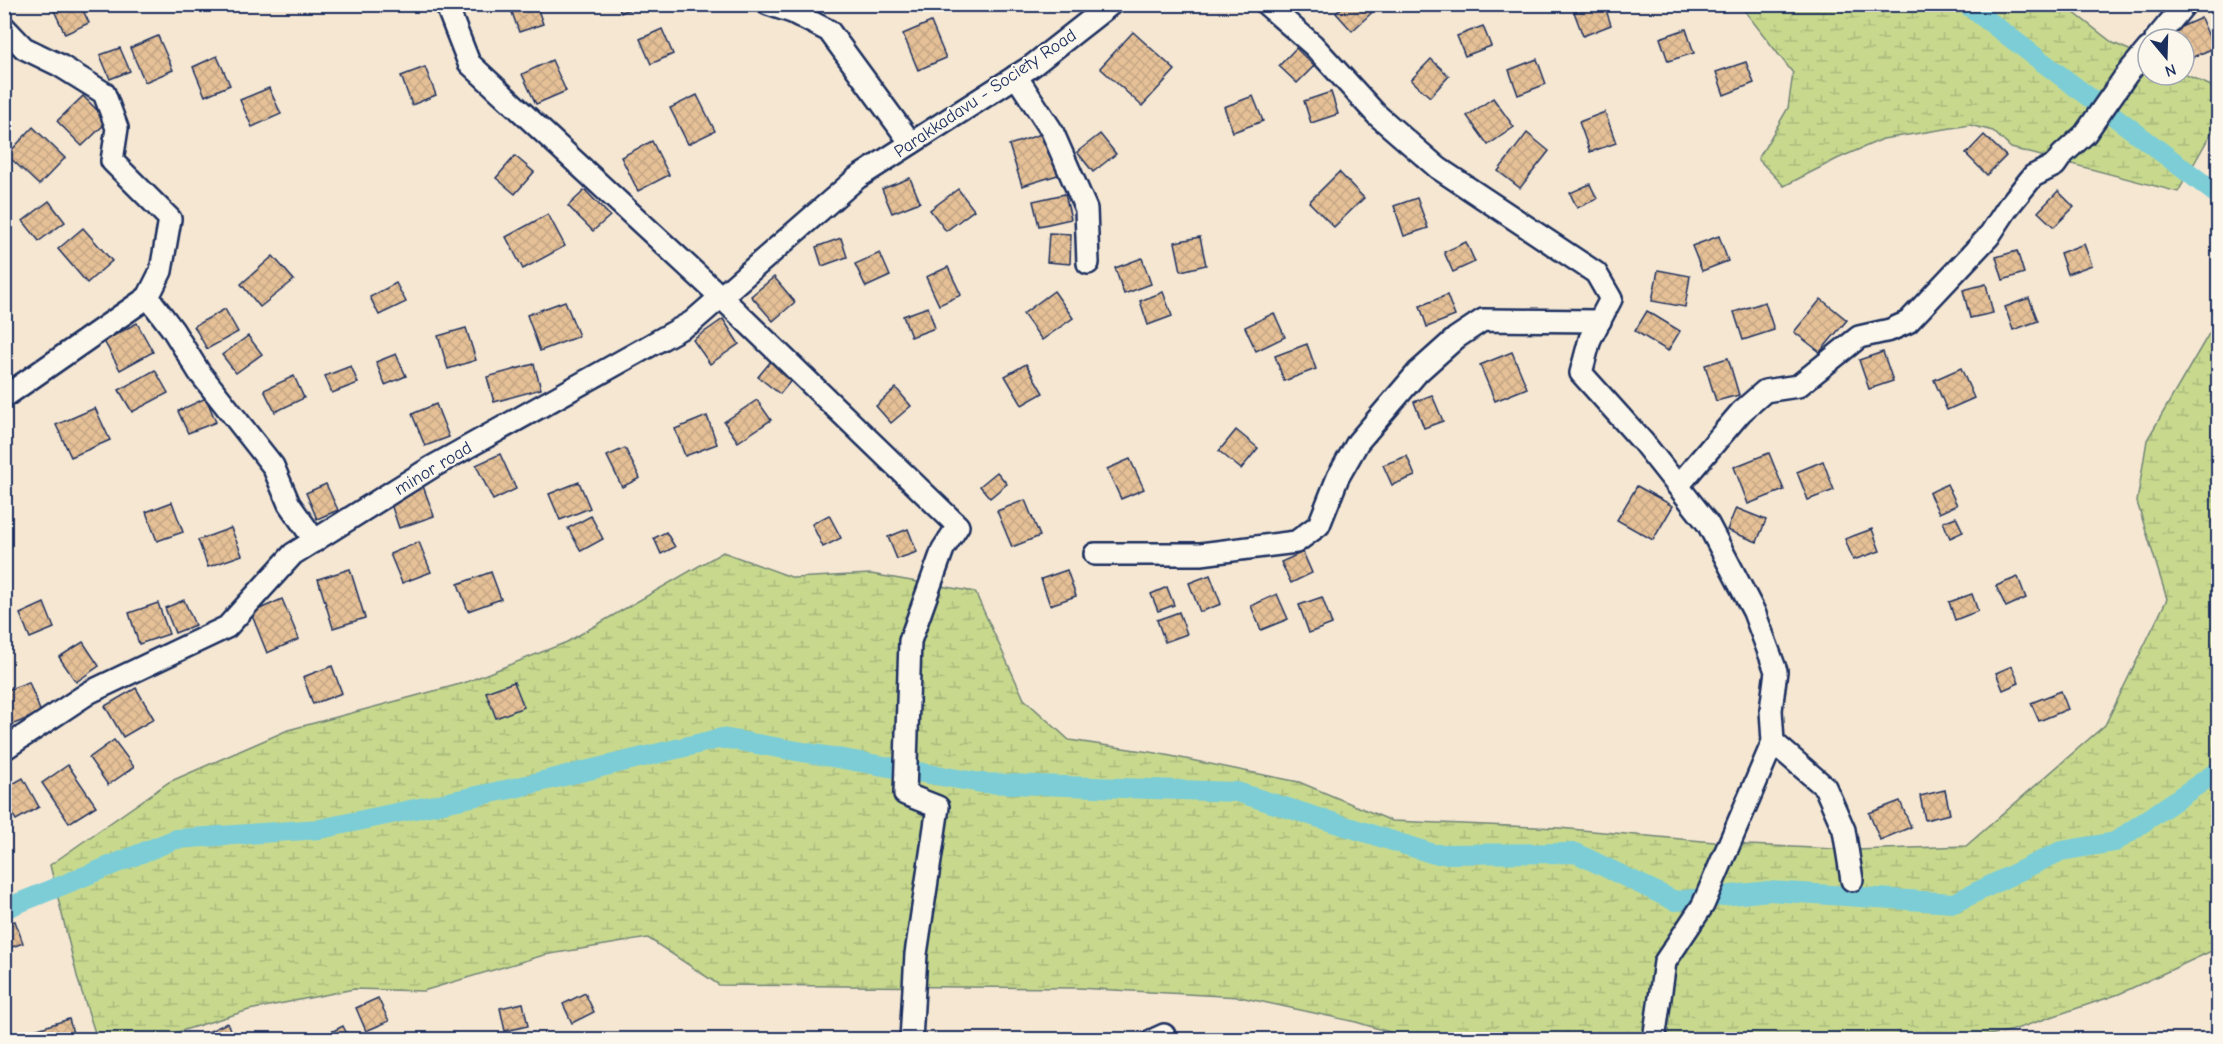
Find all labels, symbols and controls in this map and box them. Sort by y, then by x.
street label: Parakkadavu - Society Road [890,25,1080,162]
north arrow [2136,27,2196,87]
text: N [2163,60,2178,80]
street label: minor road [391,437,476,500]

